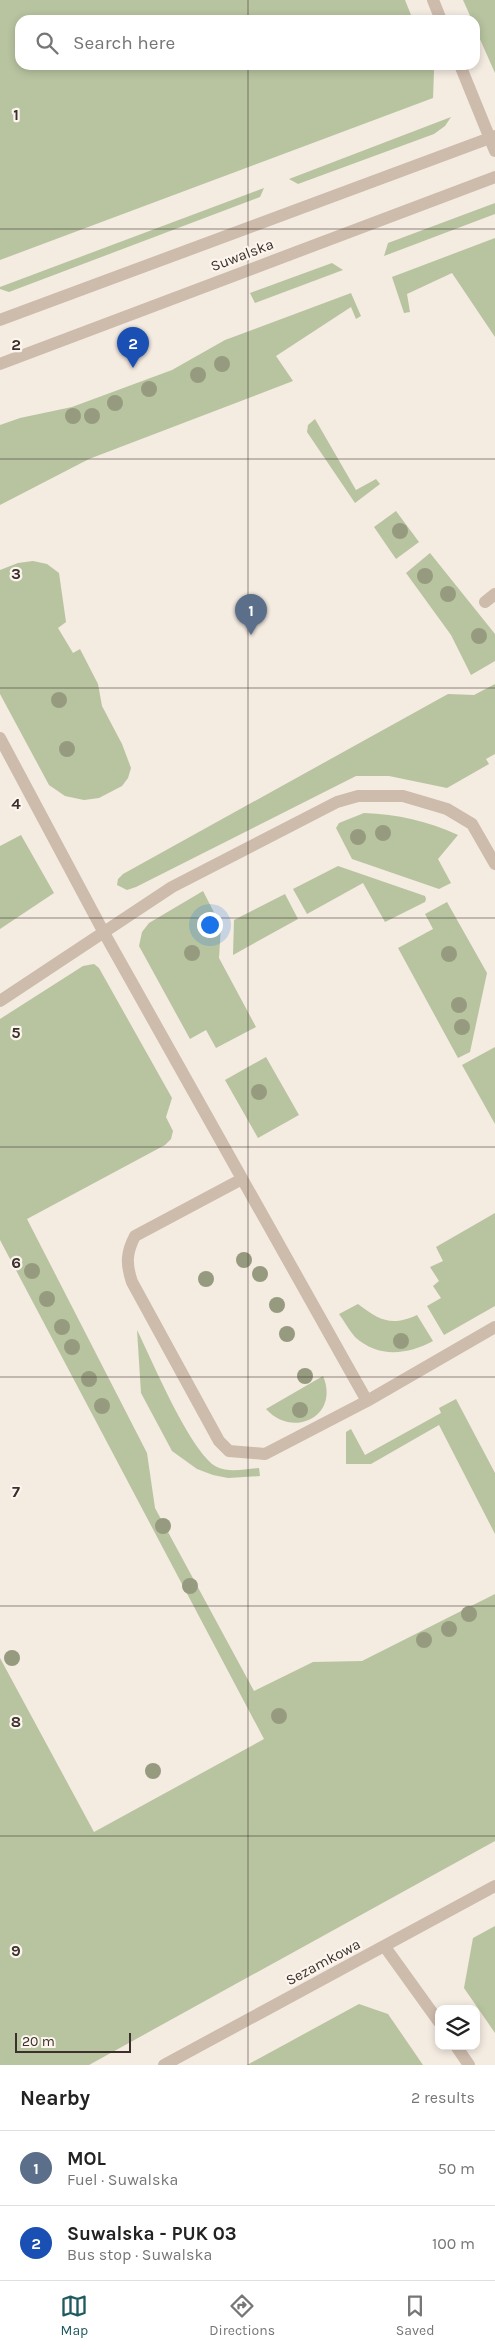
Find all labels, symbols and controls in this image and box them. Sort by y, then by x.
search box [15,15,480,70]
icon: search [33,29,61,57]
text: Search here [73,32,175,54]
text: 1 [13,105,19,124]
street label: Suwalska [208,235,276,275]
pin: 2 [117,327,149,368]
text: 2 [11,335,21,354]
text: 3 [11,564,21,583]
pin: 1 [235,594,267,635]
text: 4 [11,794,21,813]
your location [197,912,223,938]
text: 5 [11,1023,21,1042]
text: 6 [11,1253,21,1272]
text: 7 [12,1482,20,1501]
text: 8 [11,1712,21,1731]
street label: Sezamkowa [283,1935,363,1989]
text: 9 [11,1941,21,1960]
map controls [435,2005,480,2050]
button: layers [435,2005,480,2050]
scale bar [15,2030,131,2053]
text: 20 m [22,2033,55,2050]
text: Nearby [20,2086,90,2110]
text: 2 results [411,2088,475,2107]
text: MOL [67,2148,106,2170]
text: 1 [33,2159,39,2178]
text: 50 m [438,2159,475,2178]
text: Fuel · Suwalska [67,2170,178,2189]
text: Suwalska - PUK 03 [67,2223,237,2245]
text: 2 [31,2234,41,2253]
text: 100 m [432,2234,475,2253]
text: Bus stop · Suwalska [67,2245,212,2264]
tab: Map [60,2292,88,2339]
tab: Directions [209,2292,275,2339]
tab: Saved [396,2292,435,2339]

